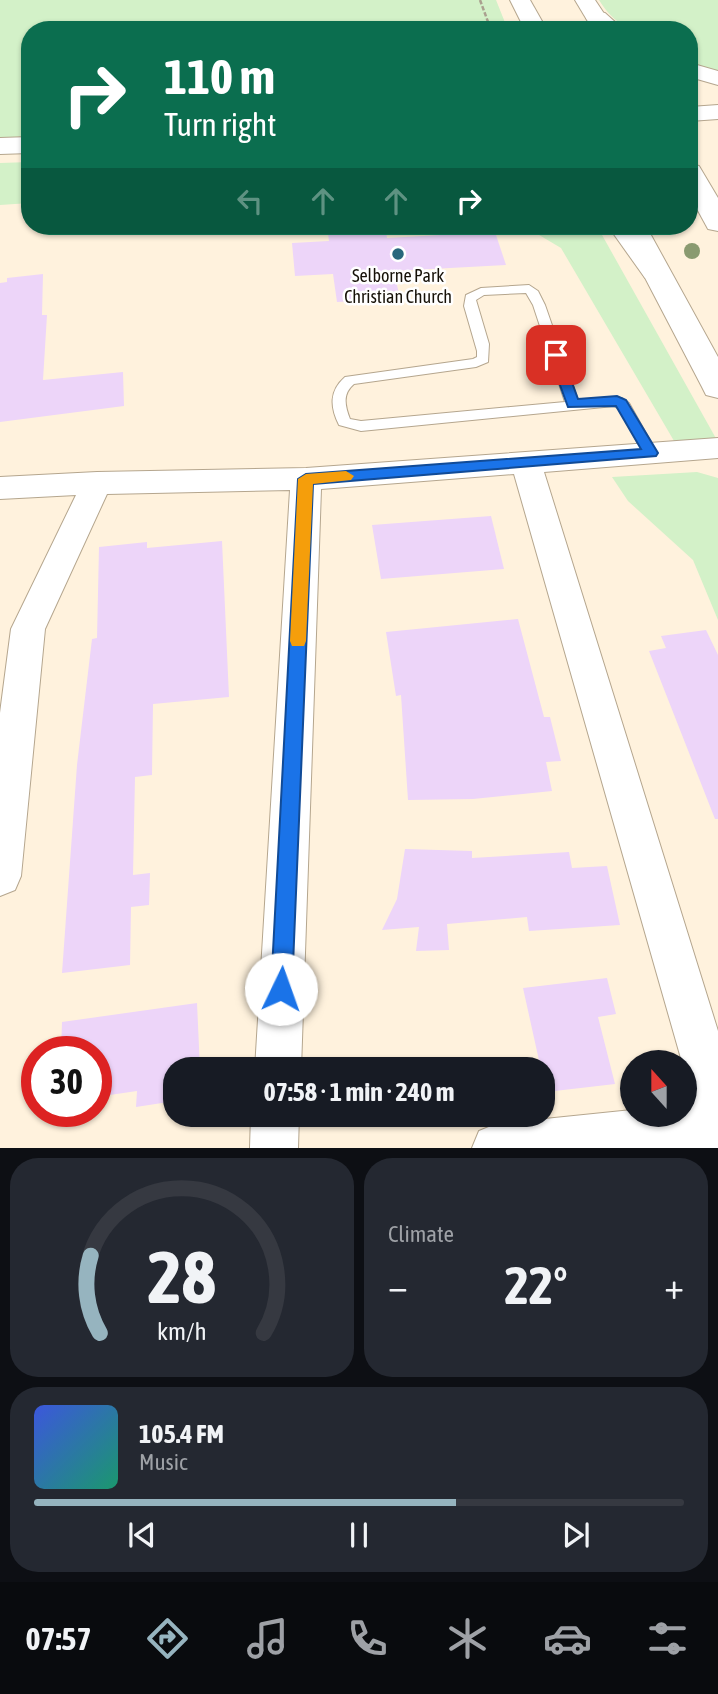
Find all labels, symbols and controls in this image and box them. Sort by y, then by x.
text: 110 m [164,48,275,104]
icon: right [49,49,140,140]
text: Turn right [164,106,277,143]
icon: left [231,182,269,220]
icon: ahead [304,182,342,220]
icon: ahead [377,182,415,220]
icon: right [450,182,488,220]
marker: Selborne Park Christian Church [390,246,406,262]
place label: Selborne Park Christian Church [344,265,452,307]
pin [526,325,586,385]
icon: arrive [537,336,575,374]
position arrow [244,952,318,1026]
speed limit sign: 30 [21,1036,112,1127]
north arrow [620,1050,696,1127]
map controls [620,1050,697,1127]
text: 07:58 · 1 min · 240 m [264,1077,454,1107]
text: Climate [388,1221,454,1247]
text: 28 [148,1236,216,1319]
text: 22° [504,1255,568,1315]
text: − [388,1264,408,1307]
text: + [664,1264,684,1307]
text: km/h [157,1317,207,1345]
text: 105.4 FM [139,1419,224,1449]
text: Music [139,1449,187,1475]
icon: previous [123,1516,161,1554]
icon: pause [340,1516,378,1554]
icon: next [557,1516,595,1554]
icon: directions [143,1614,192,1663]
icon: music [243,1614,292,1663]
icon: phone [343,1614,392,1663]
icon: climate [443,1614,492,1663]
icon: car [543,1614,592,1663]
icon: filters [643,1614,692,1663]
text: 07:57 [26,1620,91,1657]

